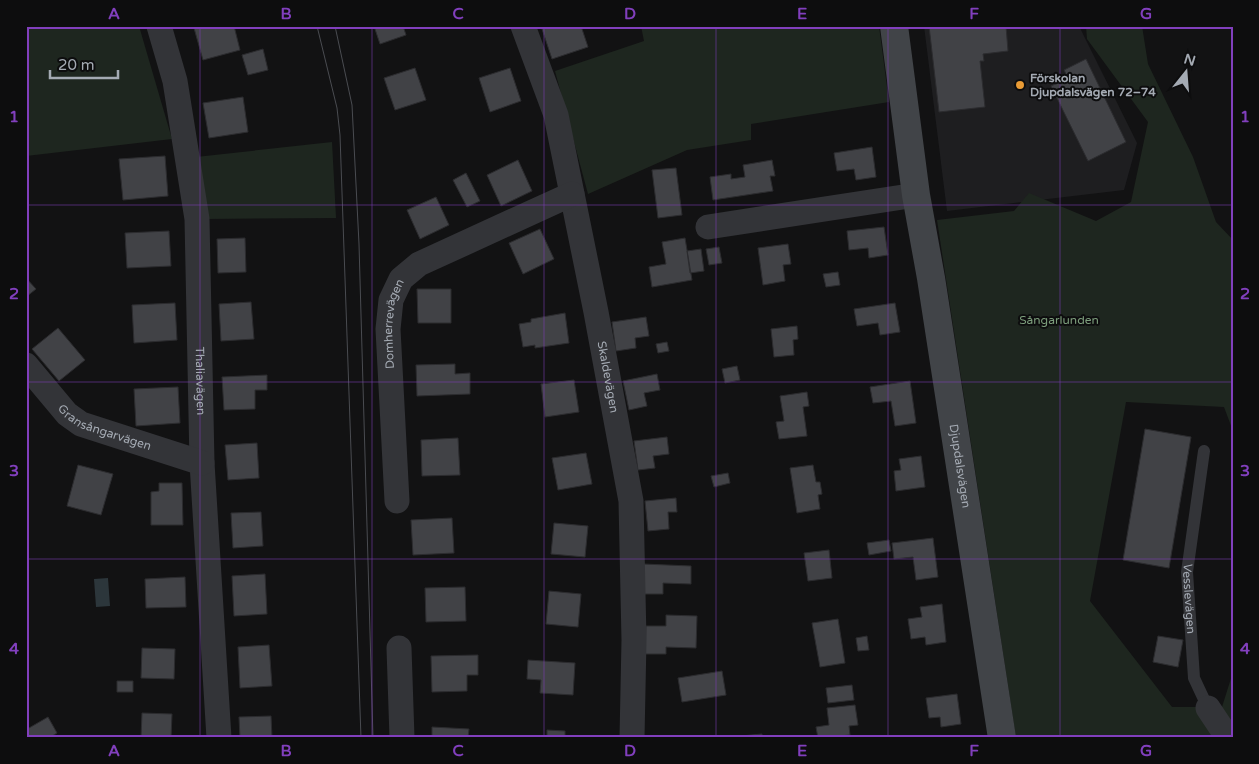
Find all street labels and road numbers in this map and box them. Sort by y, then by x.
street label: Domherrevägen [381,277,407,369]
street label: Skaldevägen [595,340,622,414]
street label: Thaliavägen [193,346,208,415]
street label: Gransångarvägen [55,401,153,453]
street label: Djupdalsvägen [947,423,973,509]
street label: Vesslevägen [1180,563,1198,634]

